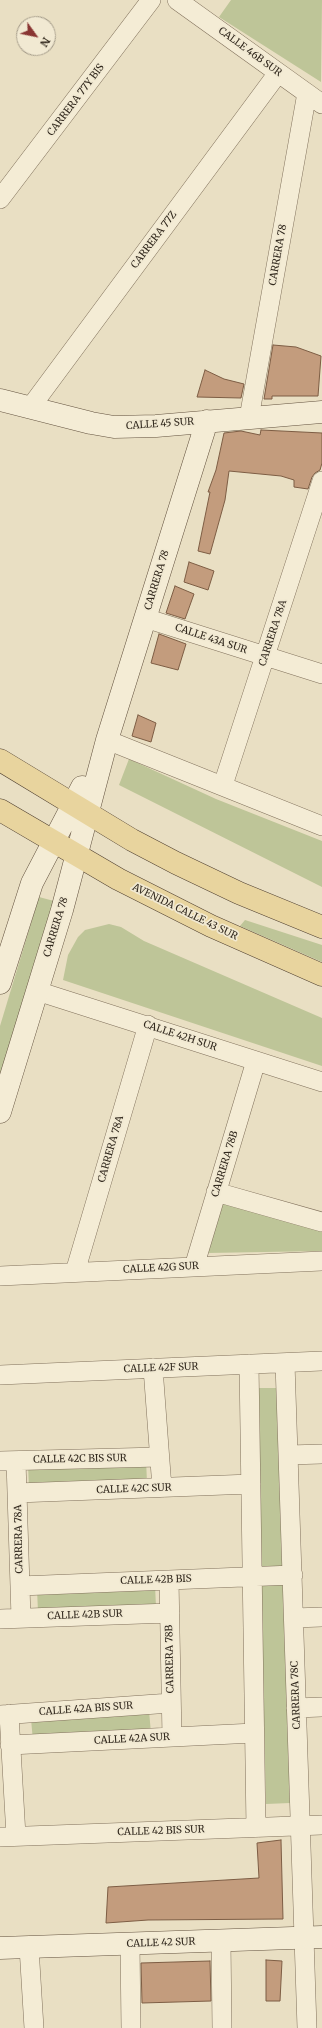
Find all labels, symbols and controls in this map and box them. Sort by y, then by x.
north arrow [16,16,56,56]
street label: CALLE 46B SUR [216,25,284,79]
text: N [37,35,53,49]
street label: CARRERA 77Y BIS [45,62,107,138]
street label: CARRERA 77Z [129,209,179,271]
street label: CARRERA 78 [267,223,289,287]
street label: CALLE 45 SUR [126,416,194,432]
street label: CARRERA 78 [142,549,172,611]
street label: CARRERA 78A [257,598,289,668]
street label: CALLE 43A SUR [173,622,249,656]
street label: AVENIDA CALLE 43 SUR [130,881,240,943]
street label: CARRERA 78 [41,896,71,958]
street label: CALLE 42H SUR [142,1018,218,1054]
street label: CARRERA 78A [96,1114,126,1184]
street label: CARRERA 78B [209,1130,241,1198]
street label: CALLE 42G SUR [123,1260,199,1276]
street label: CALLE 42F SUR [123,1361,199,1375]
street label: CALLE 42C BIS SUR [33,1452,127,1466]
street label: CALLE 42C SUR [96,1482,172,1496]
street label: CARRERA 78A [12,1504,26,1574]
street label: CALLE 42B BIS [120,1573,192,1587]
street label: CALLE 42B SUR [47,1608,123,1622]
street label: CARRERA 78B [163,1625,177,1693]
street label: CARRERA 78C [289,1661,303,1729]
street label: CALLE 42A BIS SUR [39,1700,133,1718]
street label: CALLE 42A SUR [94,1731,170,1747]
street label: CALLE 42 BIS SUR [117,1823,205,1839]
street label: CALLE 42 SUR [126,1936,196,1950]

